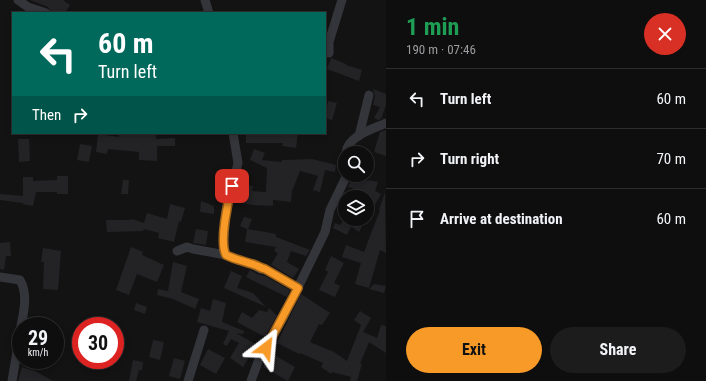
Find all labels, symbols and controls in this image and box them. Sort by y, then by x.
text: 1 min [406,13,459,41]
button: close [644,13,686,55]
text: 60 m [98,27,154,60]
icon: left [32,28,84,80]
text: 190 m · 07:46 [406,42,476,57]
text: Turn left [98,61,157,82]
icon: left [406,88,428,110]
text: Turn left [440,90,491,108]
text: 60 m [656,90,686,108]
icon: right [69,104,91,126]
text: Then [32,106,61,124]
map controls [338,146,374,226]
button: search [338,146,374,182]
icon: right [406,148,428,170]
text: Turn right [440,150,499,168]
text: 70 m [656,150,686,168]
pin [215,169,249,203]
icon: arrive [221,175,243,197]
button: layers [338,190,374,226]
icon: arrive [406,208,428,230]
text: Arrive at destination [440,210,563,228]
text: 60 m [656,210,686,228]
speed limit sign: 30 [72,317,124,369]
text: 29 [28,326,48,350]
position arrow [245,327,287,369]
button: Exit [406,327,542,373]
button: Share [550,327,686,373]
text: km/h [28,347,48,358]

